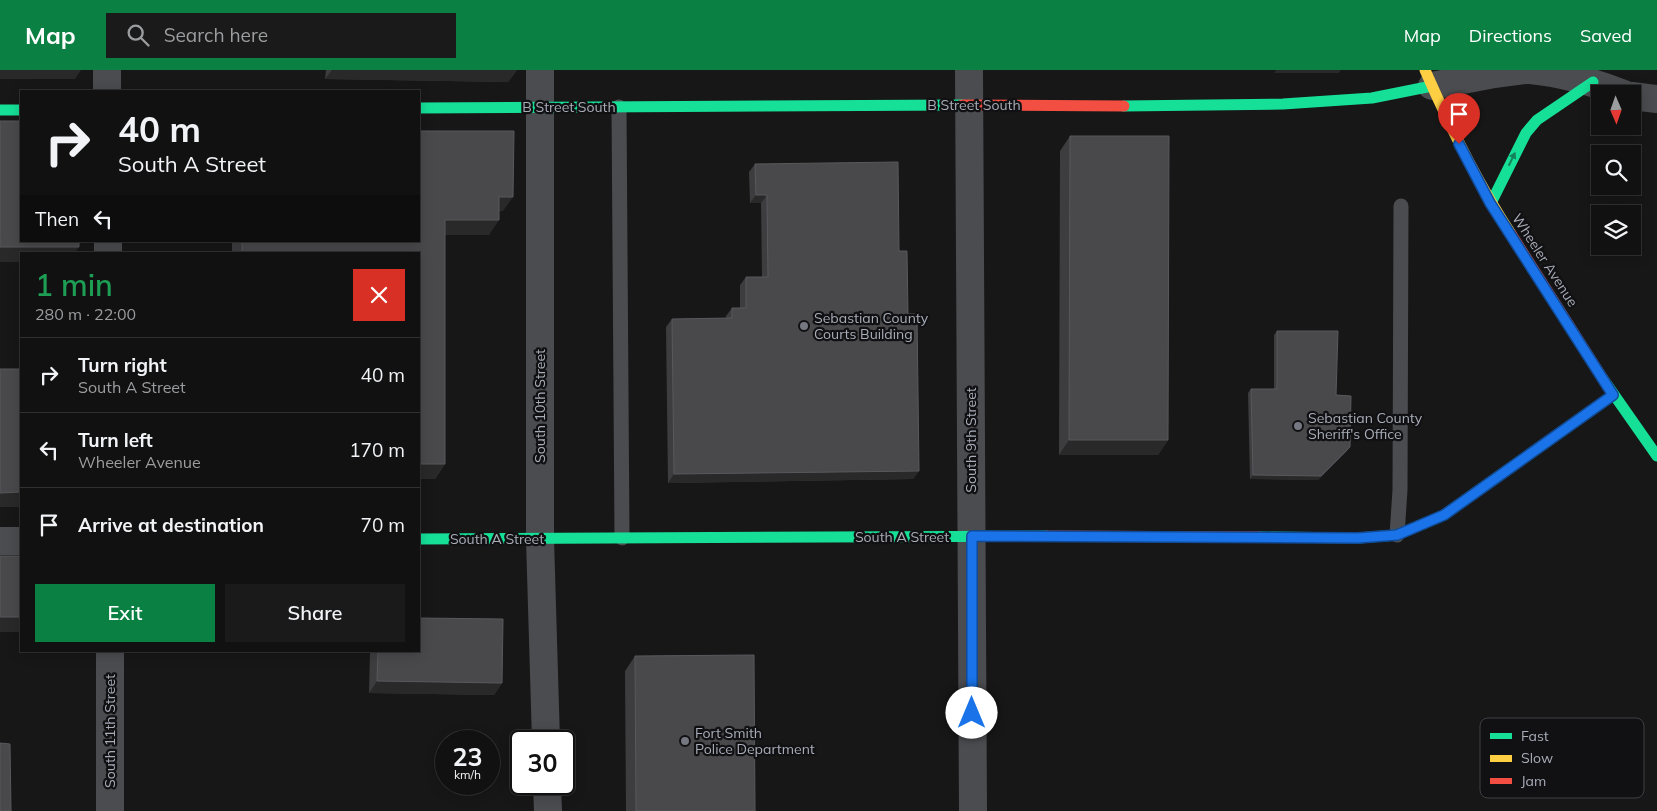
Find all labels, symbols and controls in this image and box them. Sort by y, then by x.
search box [106,13,456,58]
text: Map [25,20,76,50]
icon: search [124,21,152,49]
text: Search here [164,23,268,47]
text: Map [1404,24,1441,47]
text: Directions [1469,24,1552,47]
text: Saved [1580,24,1632,47]
north arrow [1591,85,1641,135]
map controls [1591,85,1641,255]
pin [1438,93,1480,144]
street label: B Street South [927,96,1021,114]
street label: B Street South [522,98,616,116]
icon: arrive [1445,100,1473,128]
text: 40 m [118,107,201,151]
icon: right [35,110,100,175]
button: search [1591,145,1641,195]
text: South A Street [118,150,266,178]
one-way arrow [1508,152,1516,166]
icon: left [89,205,117,233]
button: layers [1591,205,1641,255]
text: Then [35,207,79,231]
street label: Wheeler Avenue [1508,210,1582,310]
text: 1 min [35,266,113,304]
button: close [353,269,405,321]
text: 280 m · 22:00 [35,304,136,324]
place label: Sebastian County Courts Building [814,309,929,343]
marker: Sebastian County Courts Building [798,320,810,332]
street label: South 10th Street [531,349,549,463]
text: Turn right [78,353,167,377]
icon: right [35,361,63,389]
text: 40 m [361,363,405,387]
text: South A Street [78,377,186,397]
street label: South 9th Street [962,387,980,493]
place label: Sebastian County Sheriff's Office [1308,409,1423,443]
marker: Sebastian County Sheriff's Office [1292,420,1304,432]
text: Turn left [78,428,153,452]
icon: left [35,436,63,464]
text: 170 m [349,438,405,462]
text: Wheeler Avenue [78,452,201,472]
icon: arrive [35,511,63,539]
text: Arrive at destination [78,513,264,537]
text: 70 m [361,513,405,537]
street label: South A Street [855,528,949,546]
street label: South A Street [450,530,544,548]
button: Exit [35,584,215,642]
button: Share [225,584,405,642]
street label: South 11th Street [101,674,119,788]
position arrow [945,686,997,738]
legend [1480,718,1644,798]
place label: Fort Smith Police Department [695,724,815,758]
text: Fast [1521,727,1549,745]
speed limit sign: 30 [510,730,575,795]
marker: Fort Smith Police Department [679,735,691,747]
text: 23 [452,741,483,772]
text: Slow [1521,749,1553,767]
text: km/h [454,767,481,782]
text: Jam [1521,772,1546,790]

